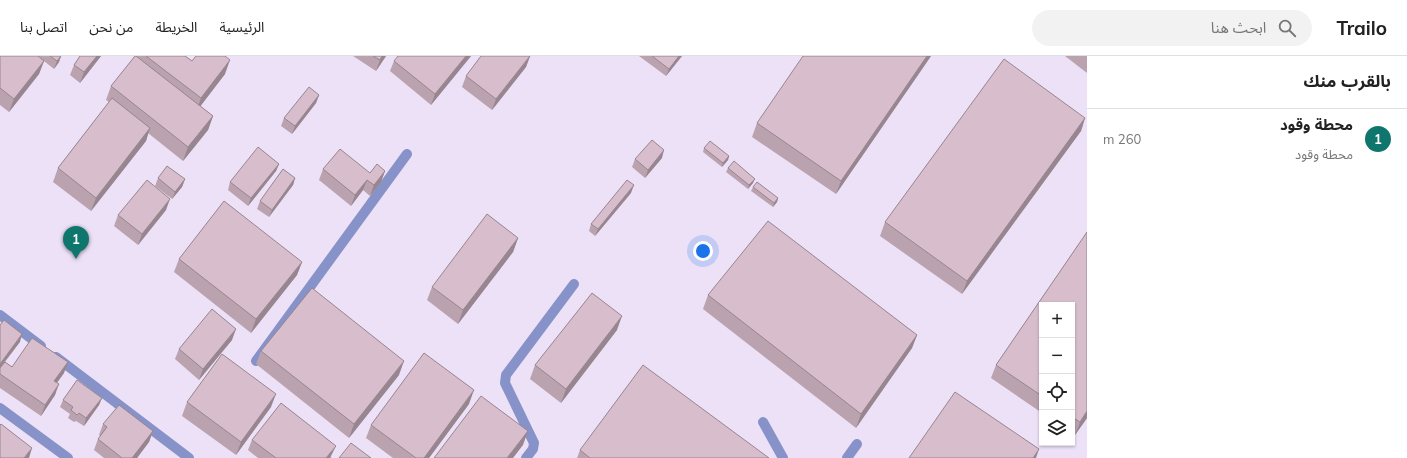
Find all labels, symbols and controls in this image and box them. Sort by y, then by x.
search box [1032,10,1312,46]
text: Trailo [1336,16,1387,40]
icon: search [1276,17,1298,39]
text: اتصل بنا [20,18,67,36]
text: من نحن [89,18,133,36]
text: الخريطة [155,18,197,36]
text: الرئيسية [219,18,264,36]
text: ابحث هنا [1211,18,1266,37]
text: بالقرب منك [1303,70,1391,91]
text: محطة وقود [1280,115,1353,134]
text: 260 m [1103,131,1141,147]
text: 1 [1374,131,1382,147]
text: محطة وقود [1295,146,1353,162]
pin: 1 [63,226,89,259]
your location [693,241,713,261]
map controls [1039,302,1075,446]
button: + [1039,302,1075,338]
button: − [1039,338,1075,374]
button: locate [1039,374,1075,410]
button: layers [1039,410,1075,446]

